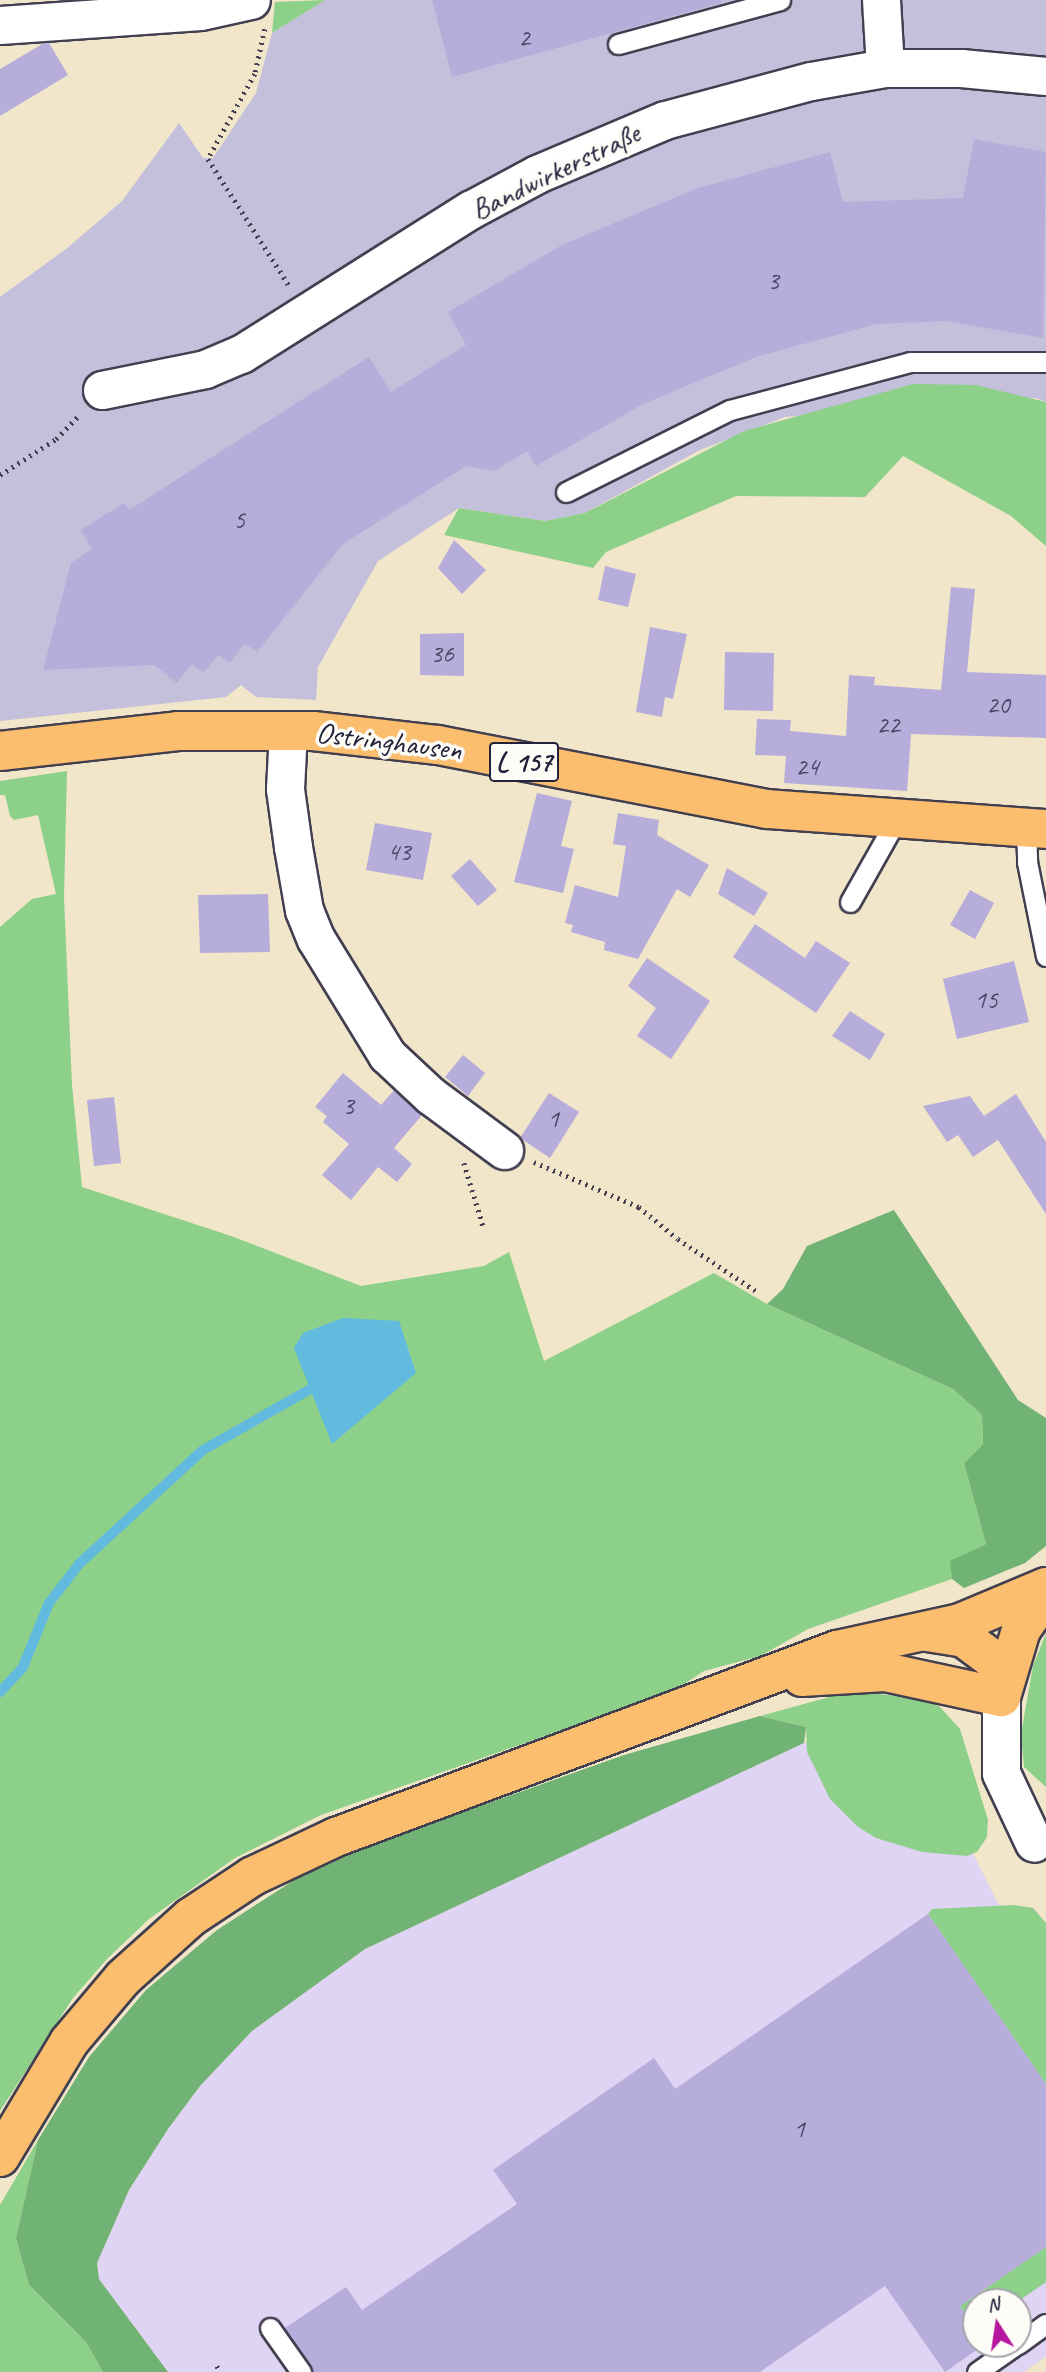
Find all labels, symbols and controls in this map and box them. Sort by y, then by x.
house number: 2 [518,22,530,54]
street label: Bandwirkerstraße [465,115,645,227]
house number: 3 [767,265,779,297]
house number: 5 [233,504,245,536]
house number: 36 [430,638,454,670]
house number: 20 [986,689,1010,721]
house number: 22 [876,709,900,741]
street label: Ostringhausen [314,714,464,768]
road number: L 157 [489,738,559,786]
house number: 24 [795,751,819,783]
house number: 43 [387,836,411,868]
house number: 15 [974,984,998,1016]
house number: 3 [342,1090,354,1122]
house number: 1 [547,1103,559,1135]
house number: 1 [793,2113,805,2145]
north arrow [962,2288,1032,2358]
text: N [985,2291,1001,2317]

